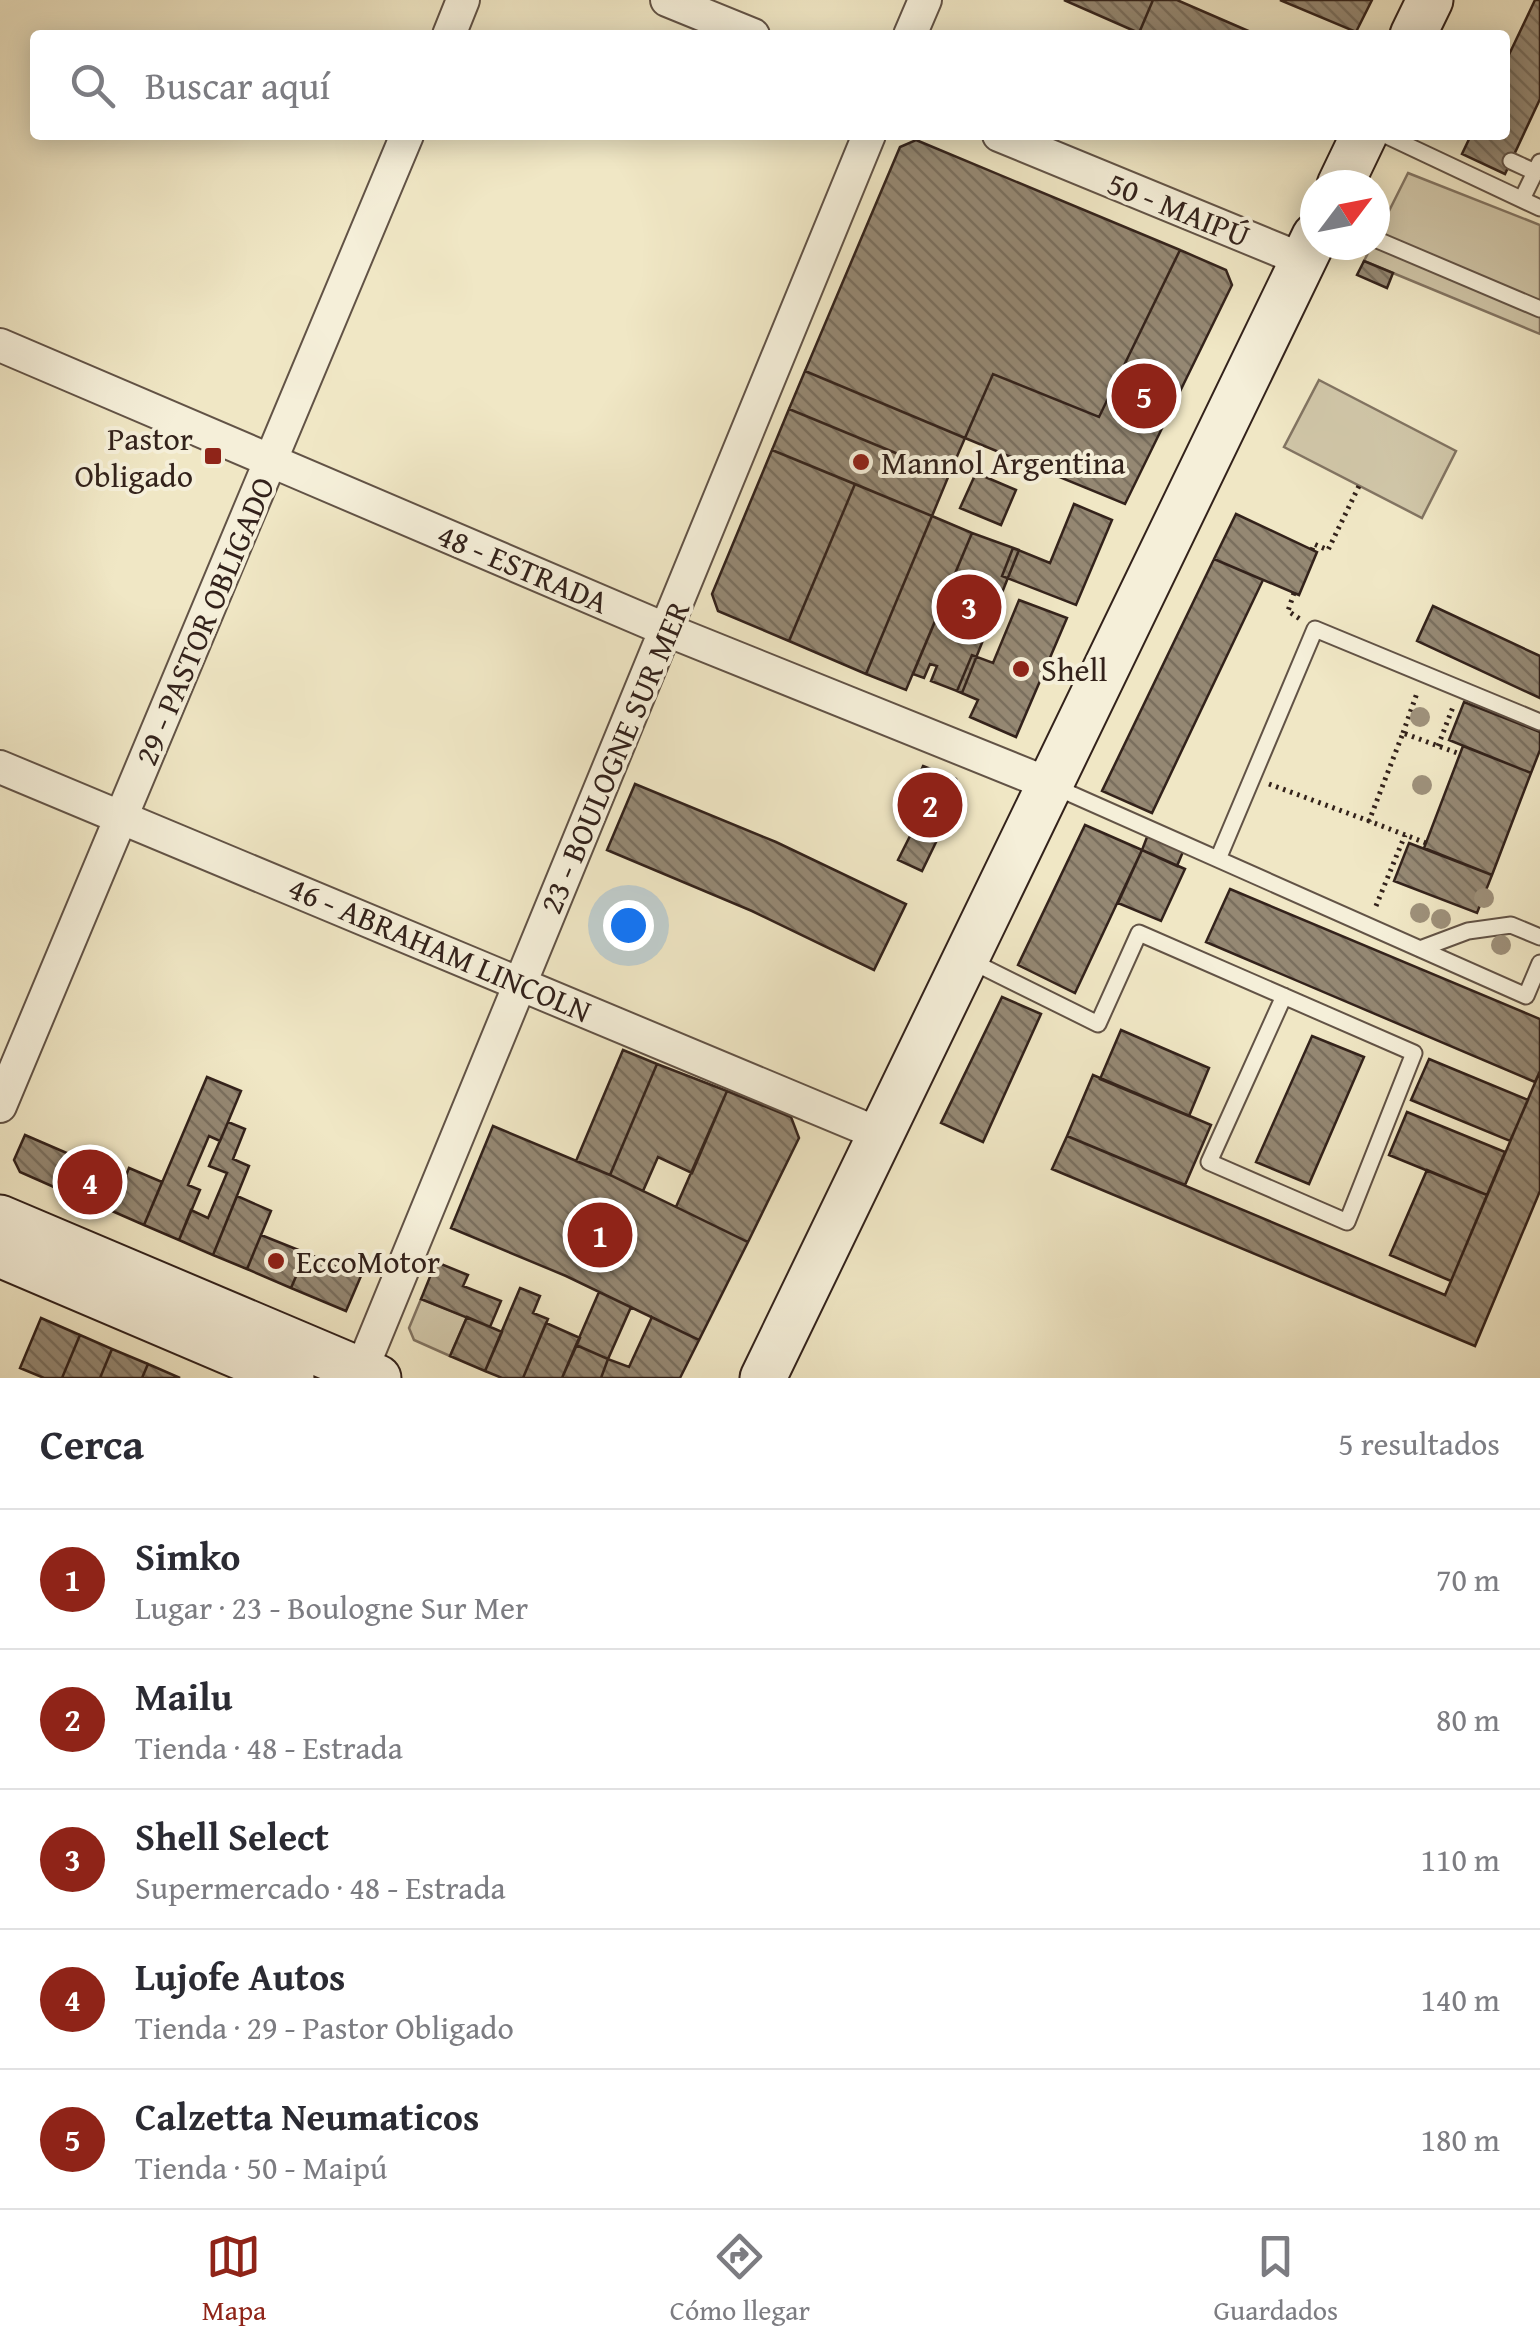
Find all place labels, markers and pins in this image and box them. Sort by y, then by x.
pin: 5 [1112,358,1176,434]
place label: Pastor Obligado [75,415,193,499]
place label: Mannol Argentina [881,439,1126,486]
marker: Pastor Obligado [202,445,224,467]
marker: Mannol Argentina [850,451,872,473]
pin: 3 [936,570,1002,644]
place label: Shell [1041,646,1108,693]
marker: Shell [1010,658,1032,680]
pin: 2 [898,768,962,842]
pin: 4 [58,1144,122,1220]
pin: 1 [568,1198,632,1272]
place label: EccoMotor [296,1238,440,1285]
marker: EccoMotor [265,1250,287,1272]

